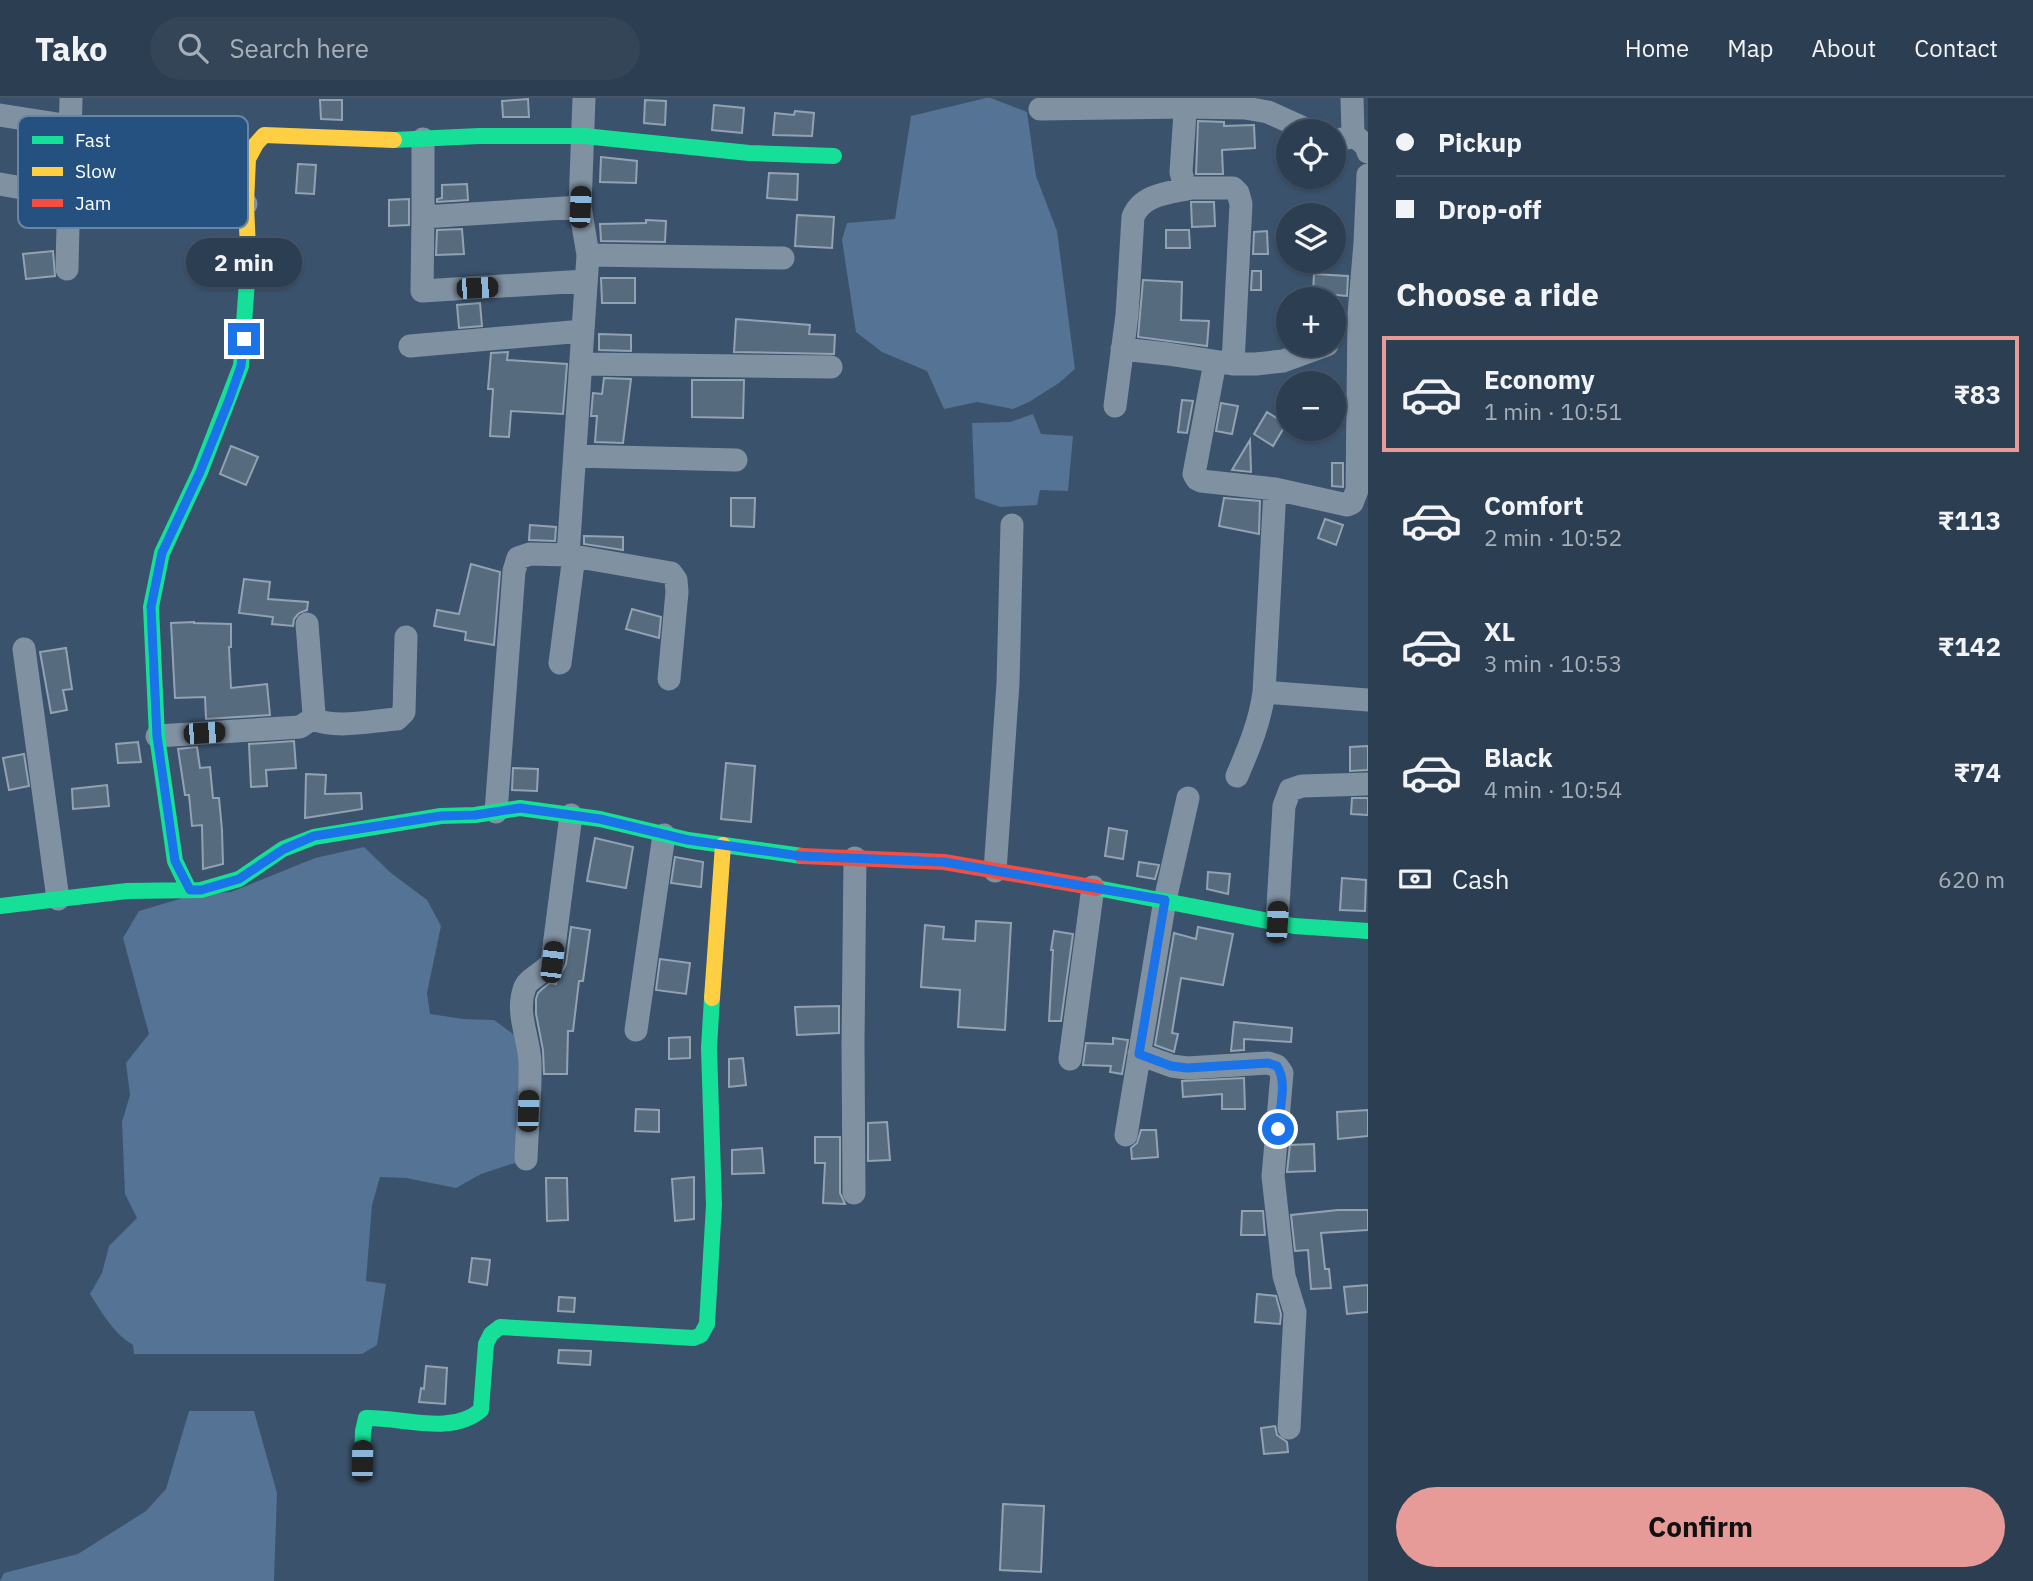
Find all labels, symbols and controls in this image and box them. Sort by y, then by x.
search box [150,17,640,80]
text: Tako [35,27,108,70]
icon: search [174,29,212,67]
text: Search here [230,31,369,65]
text: Home [1625,32,1689,64]
text: Map [1727,32,1773,64]
text: About [1811,32,1876,64]
text: Contact [1914,32,1998,64]
legend [18,116,248,228]
map controls [1276,119,1346,441]
button: locate [1276,119,1346,189]
text: Pickup [1438,125,1522,159]
text: Fast [75,128,111,152]
text: Slow [75,159,116,183]
car [569,185,592,229]
text: Jam [75,191,111,215]
text: Drop-off [1438,192,1541,226]
button: layers [1276,203,1346,273]
callout: 2 min [186,238,302,286]
text: 2 min [214,247,274,277]
text: Choose a ride [1396,273,1599,315]
car [456,276,499,300]
button: + [1276,287,1346,357]
route end [228,323,260,355]
text: Economy [1484,362,1595,396]
icon: car [1400,363,1463,426]
button: − [1276,371,1346,441]
text: ₹83 [1953,377,2001,411]
text: 1 min · 10:51 [1484,396,1622,426]
text: Comfort [1484,488,1583,522]
icon: car [1400,489,1463,552]
text: ₹113 [1938,503,2001,537]
text: 2 min · 10:52 [1484,522,1622,552]
text: XL [1484,614,1515,648]
icon: car [1400,615,1463,678]
text: ₹142 [1938,629,2001,663]
text: 3 min · 10:53 [1484,648,1622,678]
car [183,721,226,745]
text: Black [1484,740,1552,774]
icon: car [1400,741,1463,804]
text: ₹74 [1953,755,2001,789]
text: 4 min · 10:54 [1484,774,1622,804]
icon: cash [1396,860,1434,898]
text: Cash [1452,862,1509,896]
text: 620 m [1938,864,2005,894]
car [1266,900,1289,944]
car [540,940,565,984]
car [517,1090,540,1132]
route start [1262,1113,1294,1145]
car [352,1440,373,1482]
button: Confirm [1396,1487,2005,1567]

